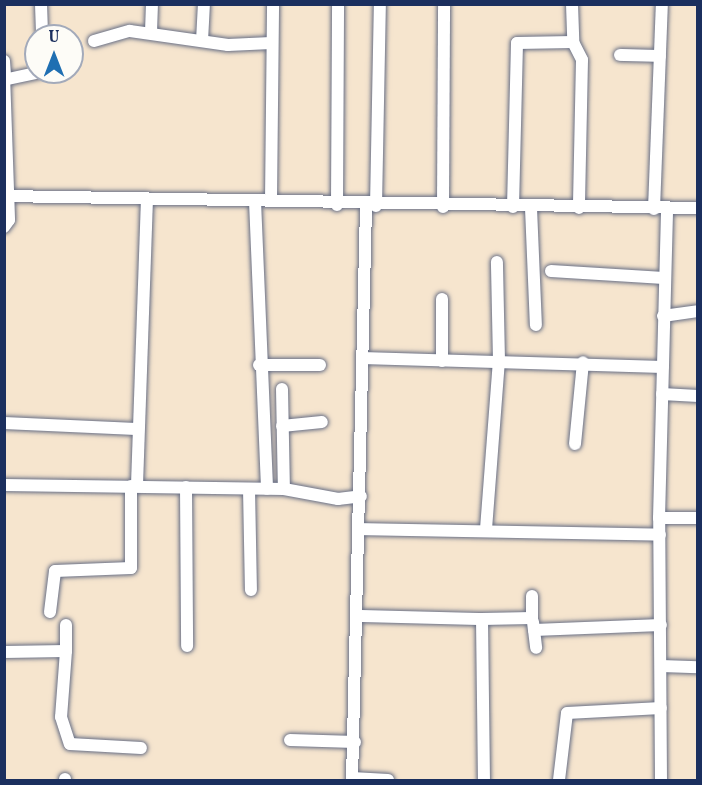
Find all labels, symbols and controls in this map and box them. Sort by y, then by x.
north arrow [24,24,84,84]
text: U [49,27,59,49]

